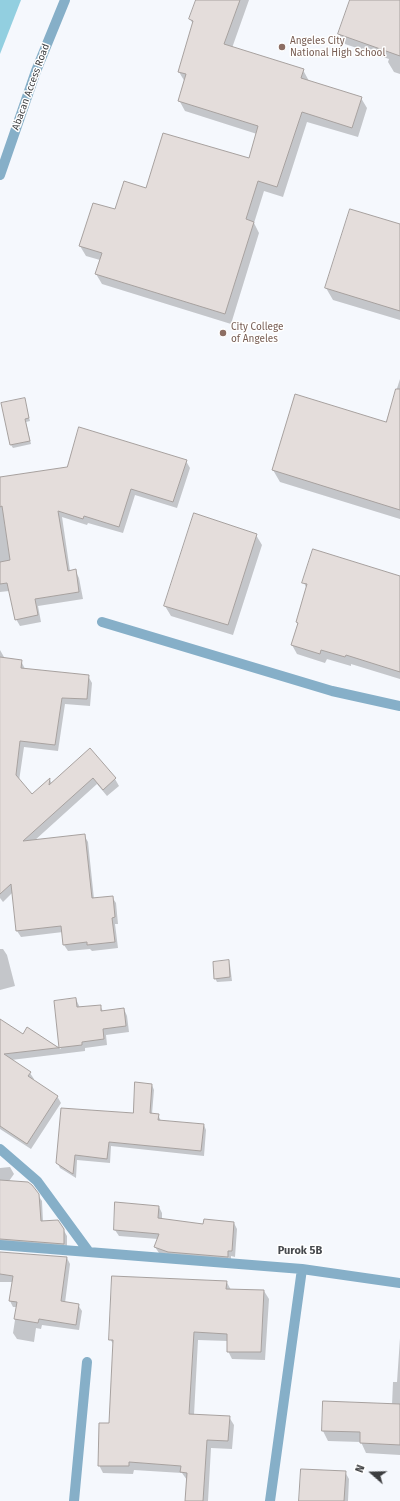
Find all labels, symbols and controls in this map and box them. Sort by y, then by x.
place label: Angeles City National High School [290,35,385,58]
street label: Abacan Access Road [10,42,52,132]
marker: Angeles City National High School [277,42,287,52]
place label: City College of Angeles [231,321,284,344]
marker: City College of Angeles [218,328,228,338]
district label: Purok 5B [278,1244,322,1258]
north arrow [352,1453,392,1493]
text: N [353,1463,368,1474]

